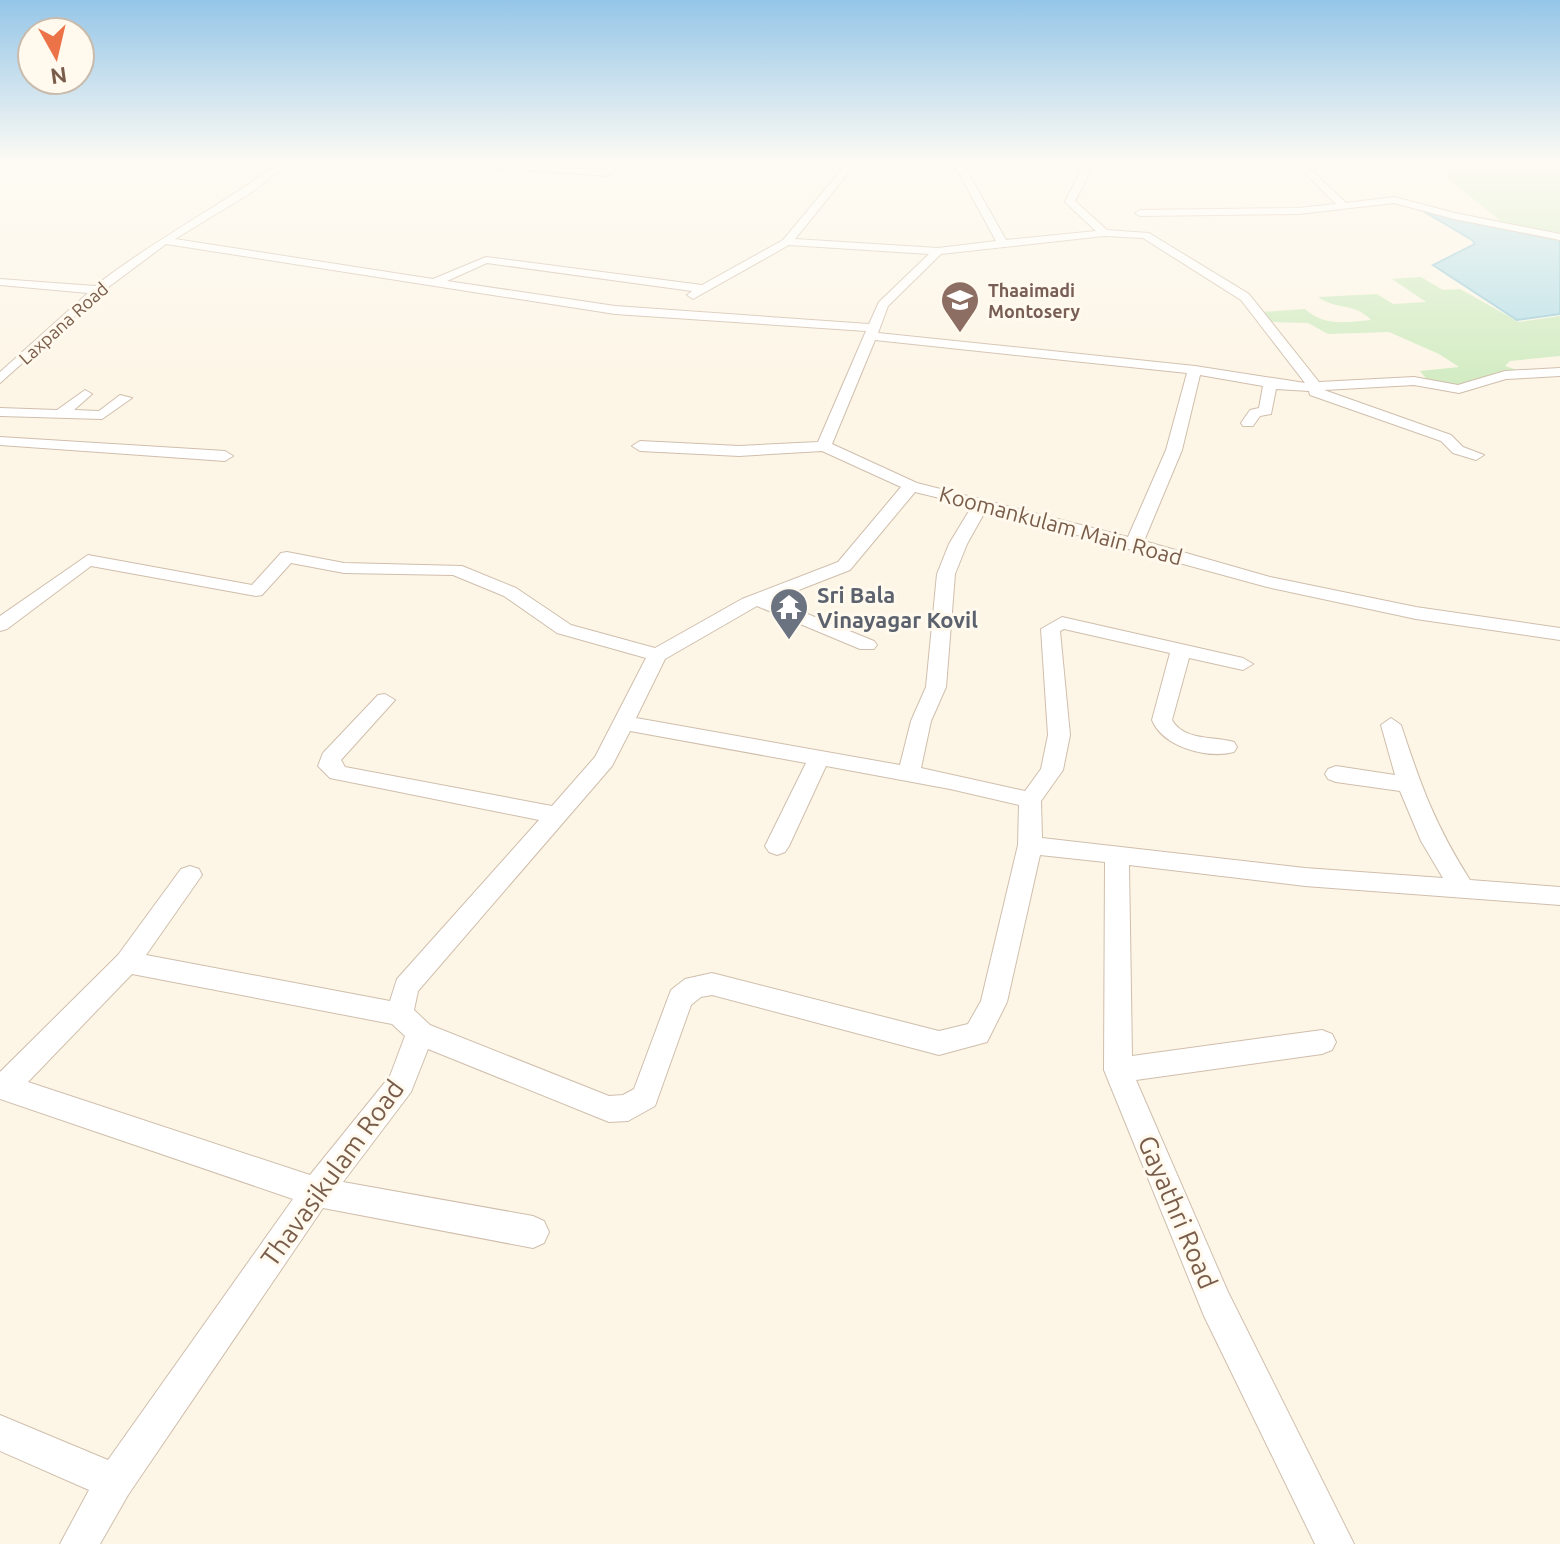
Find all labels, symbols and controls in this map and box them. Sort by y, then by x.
north arrow [16,16,96,96]
text: N [49,63,69,90]
street label: Laxpana Road [15,278,111,368]
school or university icon: Thaaimadi Montosery [939,279,981,334]
place label: Thaaimadi Montosery [988,280,1080,321]
street label: Koomankulam Main Road [937,480,1185,570]
place label: Sri Bala Vinayagar Kovil [817,582,978,632]
temple icon: Sri Bala Vinayagar Kovil [768,586,810,641]
street label: Thavasikulam Road [255,1074,409,1272]
street label: Gayathri Road [1133,1131,1223,1293]

